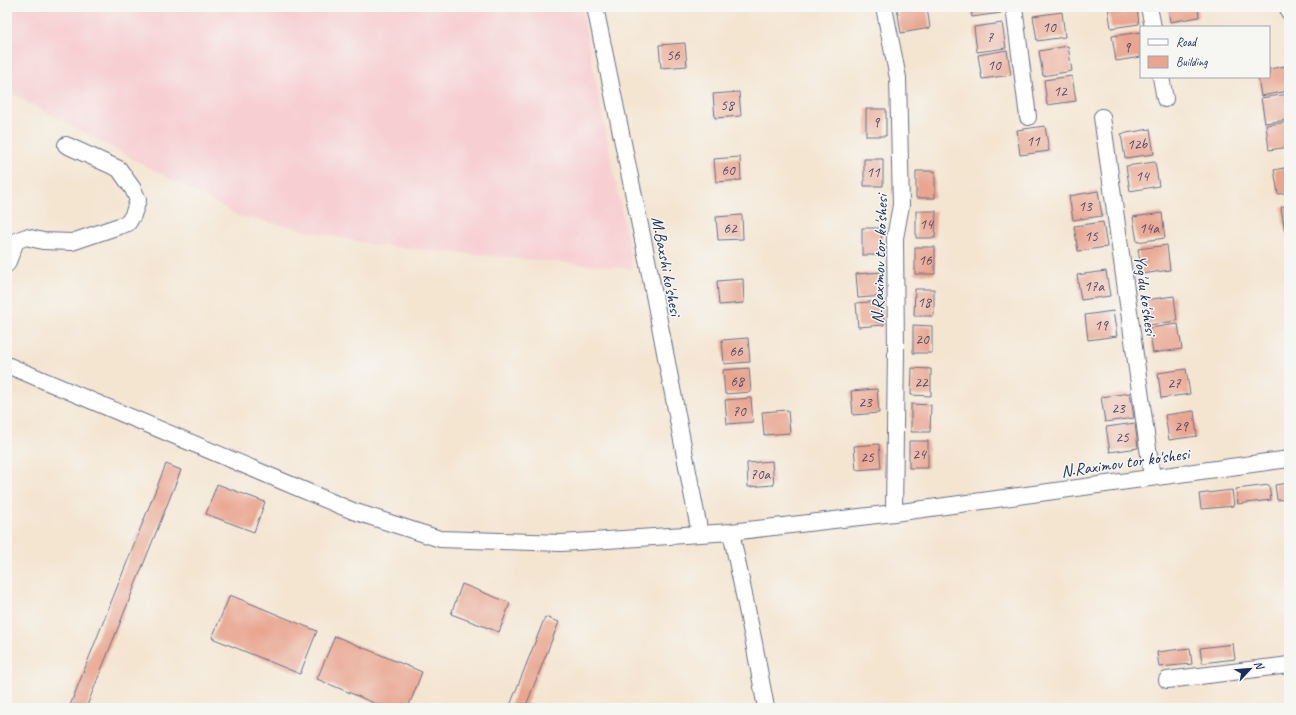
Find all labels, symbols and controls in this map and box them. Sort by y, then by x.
house number: 10 [1042,18,1057,37]
legend [1140,26,1270,78]
house number: 7 [987,28,995,47]
text: Road [1176,34,1198,50]
house number: 9 [1124,38,1132,57]
house number: 56 [666,46,681,65]
text: Building [1176,54,1208,70]
house number: 10 [987,56,1002,75]
house number: 12 [1053,82,1068,101]
house number: 58 [720,96,735,115]
house number: 9 [873,113,881,132]
house number: 11 [1026,132,1041,151]
house number: 12b [1127,135,1148,154]
house number: 60 [721,161,736,180]
house number: 11 [866,163,881,182]
house number: 14 [1135,167,1150,186]
street label: N.Raximov tor ko'shesi [867,192,892,324]
house number: 13 [1078,197,1093,216]
street label: M.Baxshi ko'shesi [647,215,687,319]
house number: 14 [919,215,934,234]
house number: 62 [723,219,738,238]
house number: 14a [1139,219,1160,238]
house number: 15 [1084,227,1099,246]
house number: 16 [918,251,933,270]
street label: Yog'du ko'shesi [1129,254,1162,338]
house number: 17a [1084,277,1105,296]
house number: 18 [917,293,932,312]
house number: 19 [1094,316,1109,335]
house number: 20 [915,330,930,349]
house number: 66 [729,342,744,361]
house number: 68 [730,372,745,391]
house number: 22 [914,373,929,392]
house number: 27 [1167,374,1182,393]
house number: 23 [858,393,873,412]
house number: 23 [1111,399,1126,418]
house number: 70 [732,402,747,421]
house number: 29 [1174,417,1189,436]
house number: 25 [1115,428,1130,447]
street label: N.Raximov tor ko'shesi [1060,443,1192,482]
house number: 24 [912,445,927,464]
house number: 25 [860,448,875,467]
house number: 70a [750,465,771,484]
north arrow [1230,649,1270,689]
text: N [1251,658,1268,673]

